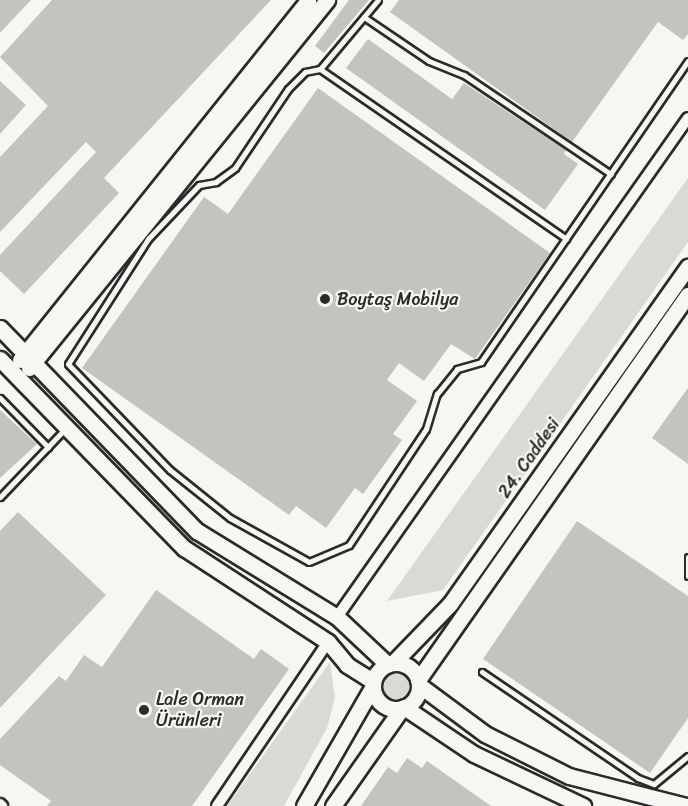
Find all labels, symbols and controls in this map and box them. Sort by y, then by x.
place label: Boytaş Mobilya [337,288,459,310]
marker: Boytaş Mobilya [318,292,332,306]
street label: 24. Caddesi [494,414,564,502]
place label: Lale Orman Ürünleri [156,689,244,732]
marker: Lale Orman Ürünleri [137,703,151,717]

